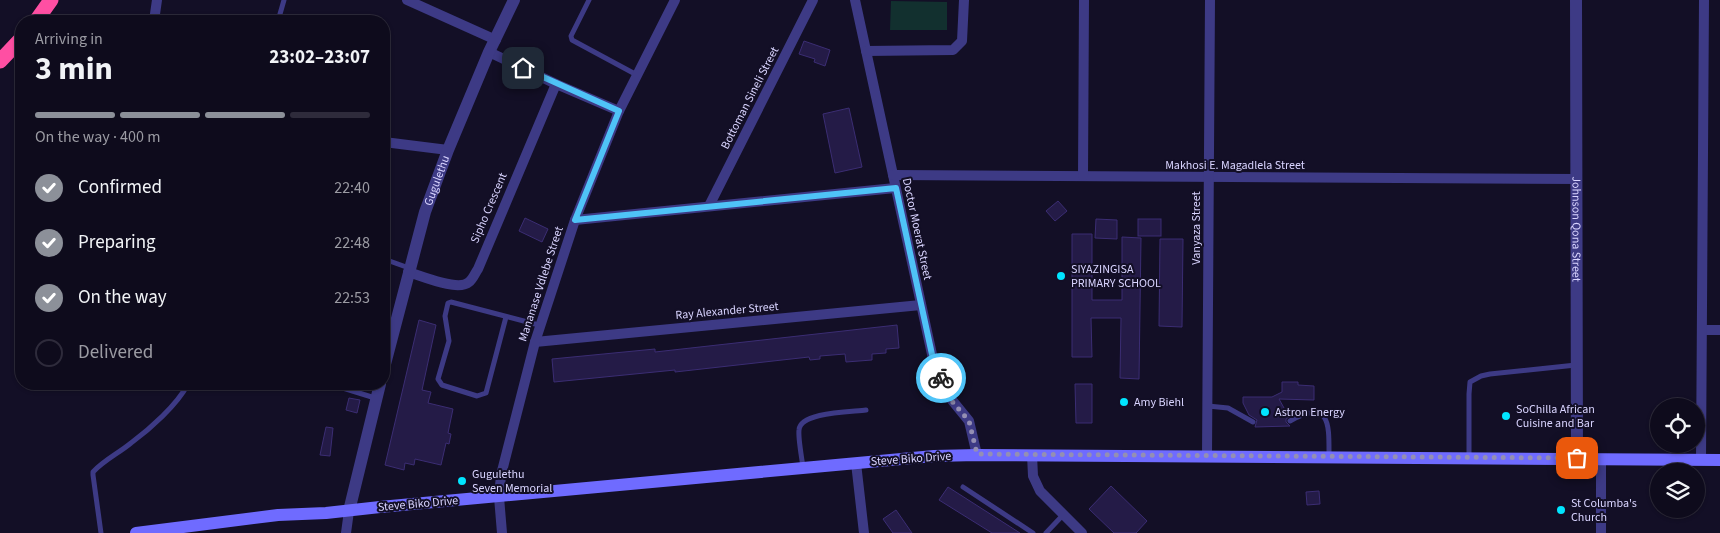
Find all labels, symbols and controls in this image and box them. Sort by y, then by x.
text: Arriving in [35,28,103,50]
text: 23:02–23:07 [269,44,370,71]
street label: Bottoman Sineli Street [717,44,783,152]
text: 3 min [35,46,113,92]
pin [502,47,544,89]
icon: home [509,54,537,82]
text: On the way · 400 m [35,126,160,148]
street label: Gugulethu [420,153,454,208]
street label: Makhosi E. Magadlela Street [1165,157,1305,174]
street label: Sipho Crescent [466,170,512,246]
icon: check [35,174,63,202]
text: Confirmed [78,174,162,201]
street label: Johnson Qona Street [1568,176,1585,282]
text: 22:40 [334,177,370,199]
street label: Doctor Moerat Street [898,177,936,281]
street label: Vanyaza Street [1188,191,1205,265]
street label: Mananase Vdlebe Street [514,224,568,344]
icon: check [35,229,63,257]
text: Preparing [78,229,156,256]
text: 22:48 [334,232,370,254]
place label: SIYAZINGISA PRIMARY SCHOOL [1071,261,1161,292]
marker: SIYAZINGISA PRIMARY SCHOOL [1055,270,1067,282]
icon: check [35,284,63,312]
text: On the way [78,284,167,311]
text: 22:53 [334,287,370,309]
street label: Ray Alexander Street [675,298,779,324]
text: Delivered [78,339,153,366]
courier [916,353,966,403]
icon: bike [927,364,955,392]
place label: Amy Biehl [1134,394,1184,411]
marker: Amy Biehl [1118,396,1130,408]
map controls [1650,398,1705,518]
button: locate [1650,398,1705,453]
place label: SoChilla African Cuisine and Bar [1516,401,1595,432]
place label: Astron Energy [1275,404,1345,421]
marker: Astron Energy [1259,406,1271,418]
marker: SoChilla African Cuisine and Bar [1500,410,1512,422]
pin [1556,437,1598,479]
icon: bag [1563,444,1591,472]
street label: Steve Biko Drive [870,448,952,470]
button: layers [1650,463,1705,518]
place label: Gugulethu Seven Memorial [472,466,552,497]
marker: Gugulethu Seven Memorial [456,475,468,487]
street label: Steve Biko Drive [377,492,459,516]
place label: St Columba's Church [1571,495,1637,526]
marker: St Columba's Church [1555,504,1567,516]

